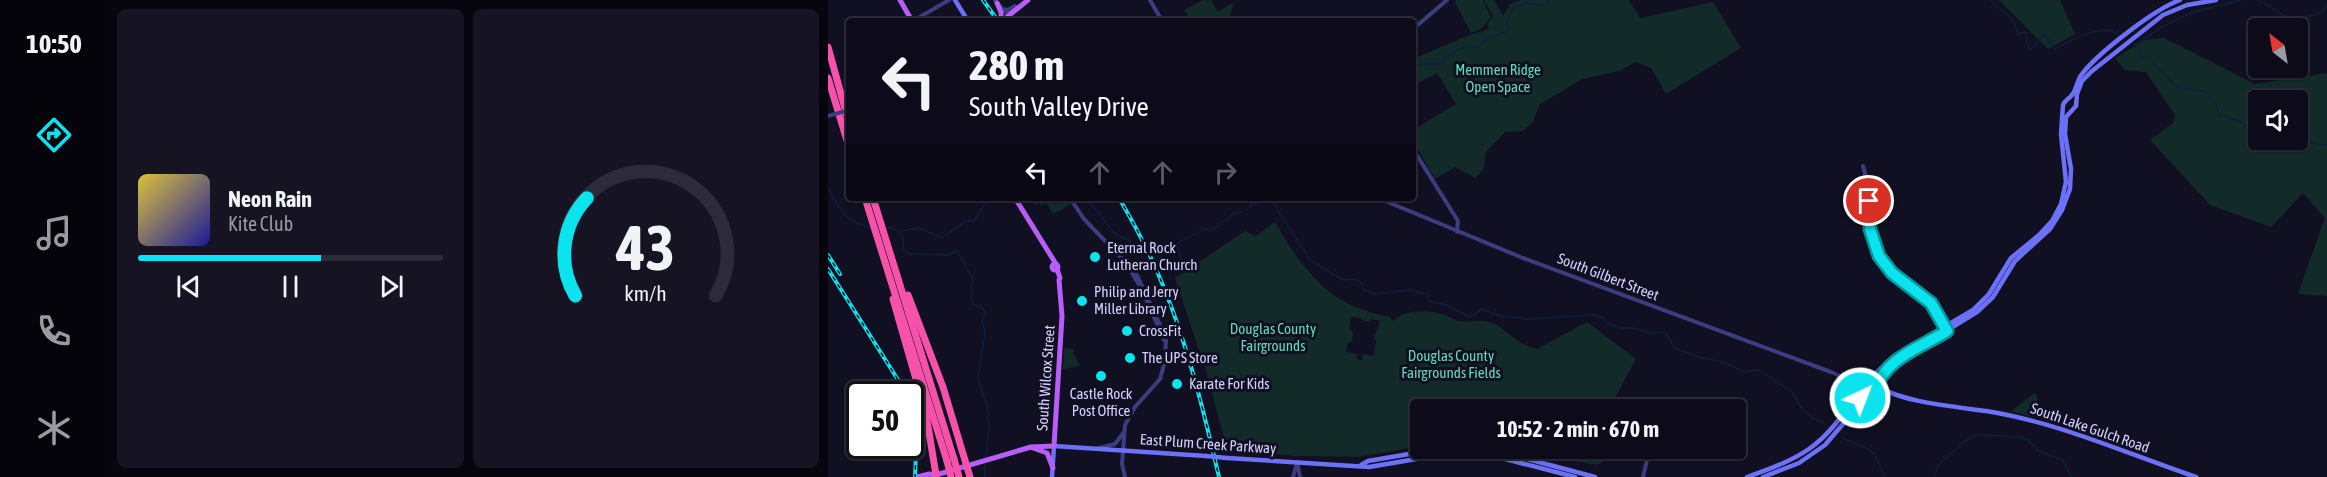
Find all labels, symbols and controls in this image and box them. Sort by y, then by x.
north arrow [2248,18,2308,78]
map controls [2248,18,2308,150]
text: 10:50 [26,28,82,59]
text: 280 m [969,41,1064,89]
icon: left [870,42,948,120]
park label: Memmen Ridge Open Space [1455,61,1541,95]
button: sound [2248,90,2308,150]
text: South Valley Drive [969,91,1149,122]
icon: directions [33,114,75,156]
icon: left [1020,156,1053,189]
icon: ahead [1083,156,1116,189]
icon: ahead [1146,156,1179,189]
icon: right [1209,156,1242,189]
pin [1843,175,1894,226]
icon: arrive [1852,184,1885,217]
text: Neon Rain [228,186,312,212]
icon: music [33,212,75,254]
text: Kite Club [228,212,293,235]
text: 43 [615,212,675,283]
place label: Eternal Rock Lutheran Church [1107,239,1197,273]
street label: South Gilbert Street [1555,249,1661,304]
marker: Eternal Rock Lutheran Church [1088,250,1102,264]
icon: previous [172,270,205,303]
icon: pause [274,270,307,303]
icon: next [375,270,408,303]
text: km/h [624,281,667,306]
place label: Philip and Jerry Miller Library [1094,283,1179,317]
marker: Philip and Jerry Miller Library [1075,294,1089,308]
icon: phone [33,310,75,352]
park label: Douglas County Fairgrounds [1230,320,1316,354]
place label: CrossFit [1139,322,1182,339]
marker: CrossFit [1120,324,1134,338]
street label: South Wilcox Street [1033,325,1058,431]
park label: Douglas County Fairgrounds Fields [1401,347,1501,381]
place label: The UPS Store [1142,349,1218,366]
marker: The UPS Store [1123,351,1137,365]
position arrow [1828,366,1892,430]
marker: Castle Rock Post Office [1094,369,1108,383]
place label: Karate For Kids [1189,375,1270,392]
marker: Karate For Kids [1170,377,1184,391]
speed limit sign: 50 [846,381,924,459]
place label: Castle Rock Post Office [1070,385,1133,419]
street label: South Lake Gulch Road [2028,399,2152,456]
icon: climate [33,407,75,449]
text: 10:52 · 2 min · 670 m [1497,416,1659,442]
street label: East Plum Creek Parkway [1139,430,1277,457]

